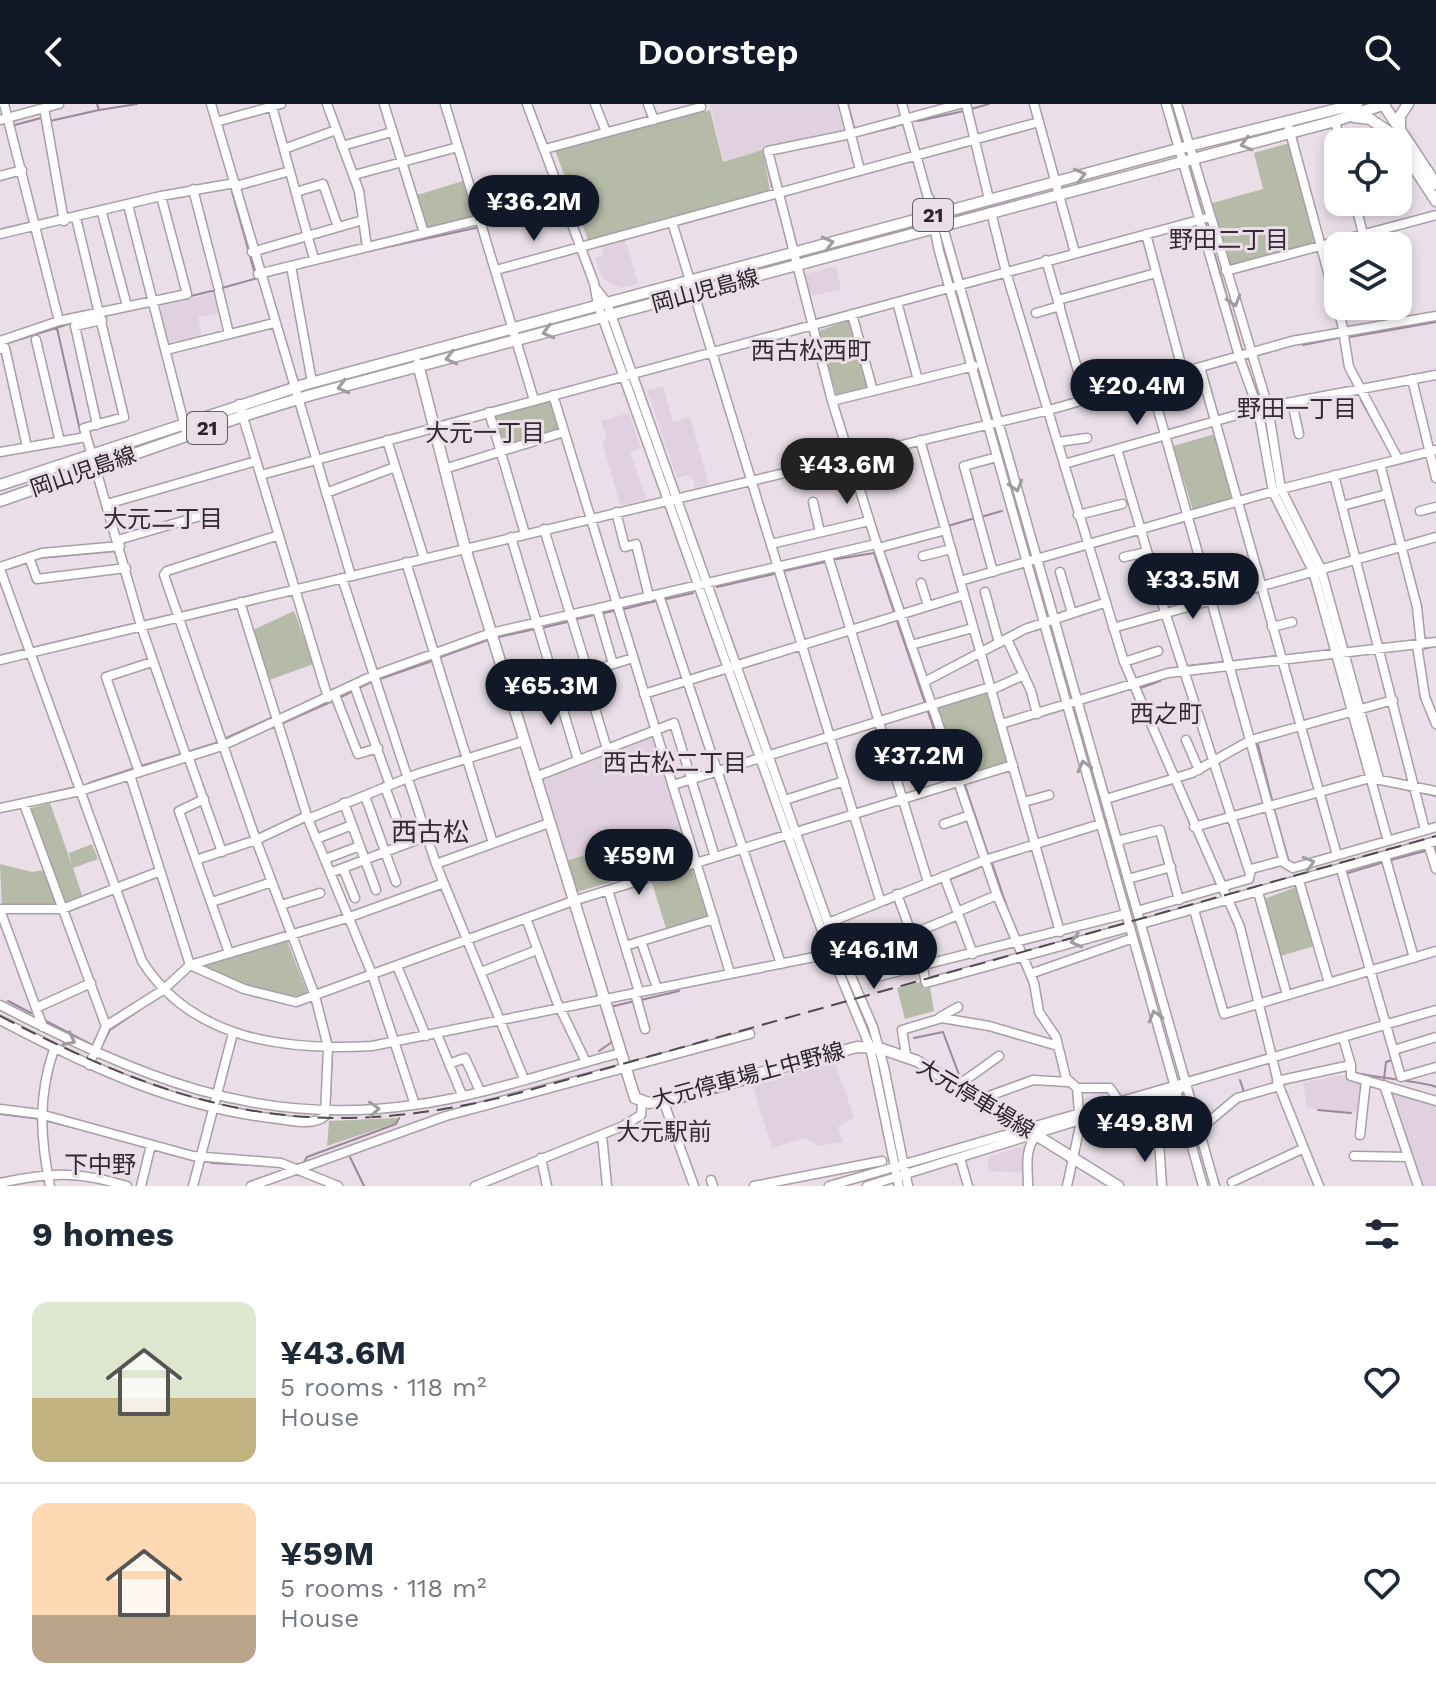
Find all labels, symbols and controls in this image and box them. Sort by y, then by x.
icon: back [32,30,76,74]
icon: search [1360,30,1404,74]
text: Doorstep [637,31,799,73]
map controls [1324,128,1412,320]
button: locate [1324,128,1412,216]
one-way arrow [1240,135,1253,151]
one-way arrow [1072,168,1086,185]
pin: ¥36.2M [469,175,599,243]
text: ¥36.2M [486,186,582,216]
road number: 21 [913,199,953,231]
district label: 野田二丁目 [1169,226,1289,254]
button: layers [1324,232,1412,320]
one-way arrow [821,235,835,252]
street label: 岡山児島線 [649,264,761,317]
one-way arrow [1225,294,1241,308]
one-way arrow [541,323,555,340]
district label: 西古松西町 [751,337,871,365]
one-way arrow [445,349,458,366]
pin: ¥20.4M [1072,359,1202,427]
text: ¥20.4M [1088,370,1186,400]
one-way arrow [336,378,350,395]
district label: 野田一丁目 [1237,395,1357,423]
road number: 21 [187,412,227,444]
district label: 大元一丁目 [425,419,545,447]
pin: ¥43.6M [782,438,912,506]
street label: 岡山児島線 [27,442,139,501]
text: ¥43.6M [799,449,895,479]
one-way arrow [1007,478,1023,492]
district label: 大元二丁目 [103,505,223,533]
pin: ¥33.5M [1128,553,1258,621]
text: ¥33.5M [1146,564,1240,594]
pin: ¥65.3M [486,659,616,727]
text: ¥65.3M [503,670,599,700]
district label: 西之町 [1130,700,1202,728]
pin: ¥37.2M [854,729,984,797]
text: ¥37.2M [873,740,965,770]
district label: 西古松二丁目 [603,749,747,777]
one-way arrow [1077,759,1093,773]
district label: 西古松 [391,817,469,847]
pin: ¥59M [592,829,686,897]
text: ¥59M [603,840,675,870]
one-way arrow [1302,856,1316,872]
pin: ¥46.1M [809,923,939,991]
one-way arrow [1070,932,1084,949]
text: ¥46.1M [829,934,919,964]
one-way arrow [1148,1009,1164,1023]
one-way arrow [61,1031,76,1046]
street label: 大元停車場上中野線 [649,1038,847,1113]
street label: 大元停車場線 [913,1054,1039,1143]
pin: ¥49.8M [1080,1096,1210,1164]
one-way arrow [368,1101,381,1118]
text: ¥49.8M [1096,1107,1194,1137]
district label: 大元駅前 [616,1118,712,1146]
district label: 下中野 [64,1151,136,1179]
icon: filters [1360,1212,1404,1256]
text: 9 homes [32,1214,174,1254]
text: ¥43.6M [280,1332,406,1372]
icon: home [96,1334,192,1430]
icon: heart [1360,1360,1404,1404]
text: 5 rooms · 118 m² [280,1372,486,1402]
text: House [280,1402,359,1432]
text: ¥59M [280,1533,374,1573]
icon: home [96,1535,192,1631]
icon: heart [1360,1561,1404,1605]
text: 5 rooms · 118 m² [280,1573,486,1603]
text: House [280,1603,359,1633]

